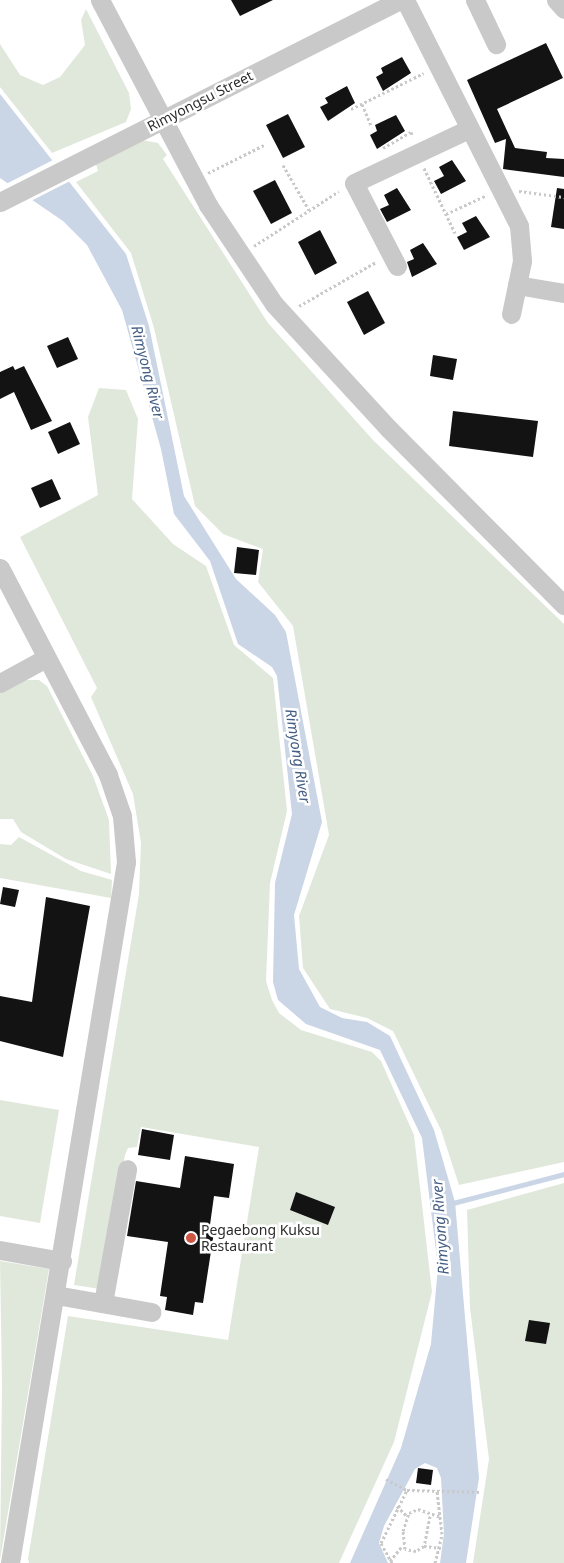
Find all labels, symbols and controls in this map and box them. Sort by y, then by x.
street label: Rimyongsu Street [144,67,256,135]
water label: Rimyong River [128,324,168,420]
water label: Rimyong River [282,708,314,804]
water label: Rimyong River [428,1179,452,1275]
place label: Pegaebong Kuksu Restaurant [201,1222,320,1254]
marker: Pegaebong Kuksu Restaurant [185,1232,197,1244]

